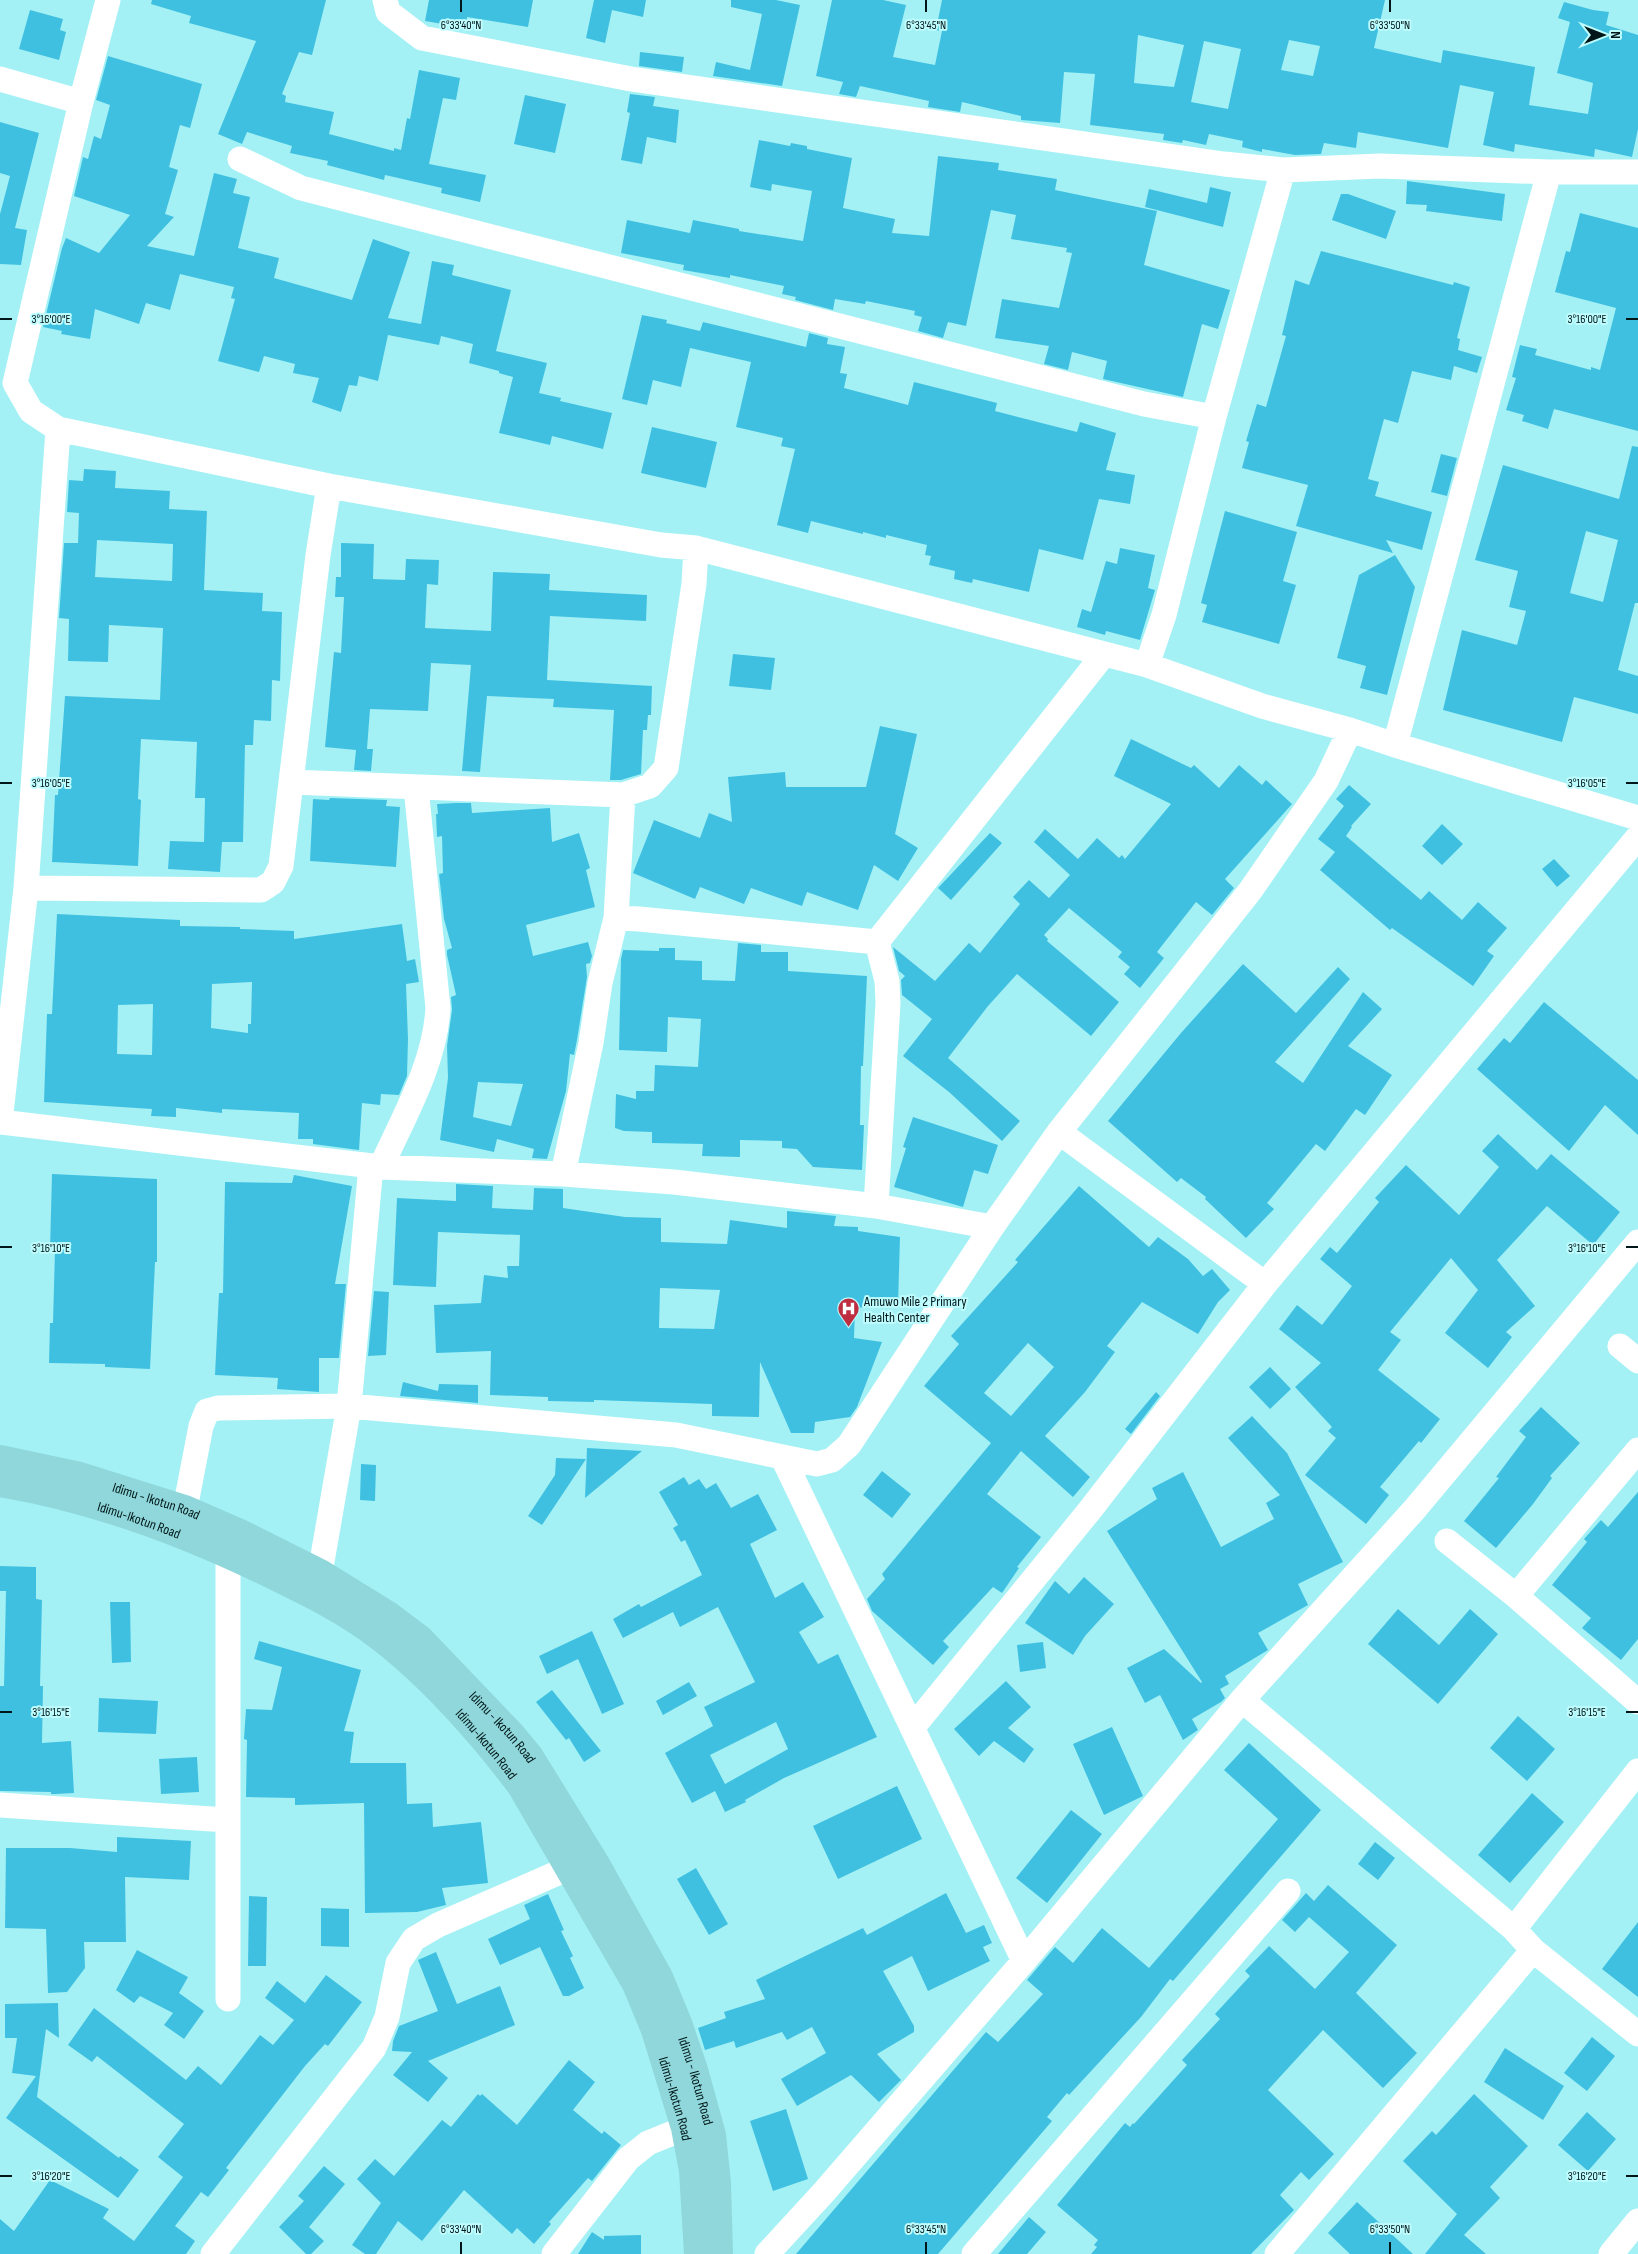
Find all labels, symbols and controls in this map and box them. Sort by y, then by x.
north arrow [1578,10,1628,60]
text: 6°33'40"N [441,18,481,33]
text: 6°33'45"N [906,18,946,33]
text: 6°33'50"N [1370,18,1410,33]
text: N [1607,31,1624,39]
text: 3°16'00"E [31,312,71,327]
text: 3°16'00"E [1567,312,1607,327]
text: 3°16'05"E [32,776,70,791]
text: 3°16'05"E [1568,776,1606,791]
text: 3°16'10"E [32,1241,70,1256]
text: 3°16'10"E [1568,1241,1606,1256]
place label: Amuwo Mile 2 Primary Health Center [863,1293,967,1326]
hospital icon: Amuwo Mile 2 Primary Health Center [836,1297,860,1328]
street label: Idimu - Ikotun Road [110,1479,203,1524]
street label: Idimu-Ikotun Road [95,1498,183,1543]
street label: Idimu - Ikotun Road [465,1688,540,1766]
text: 3°16'15"E [32,1705,70,1720]
street label: Idimu-Ikotun Road [452,1705,521,1783]
text: 3°16'15"E [1568,1705,1606,1720]
street label: Idimu - Ikotun Road [674,2035,717,2127]
street label: Idimu-Ikotun Road [655,2055,695,2142]
text: 3°16'20"E [32,2169,70,2184]
text: 3°16'20"E [1568,2169,1606,2184]
text: 6°33'40"N [441,2222,481,2237]
text: 6°33'45"N [906,2222,946,2237]
text: 6°33'50"N [1370,2222,1410,2237]

